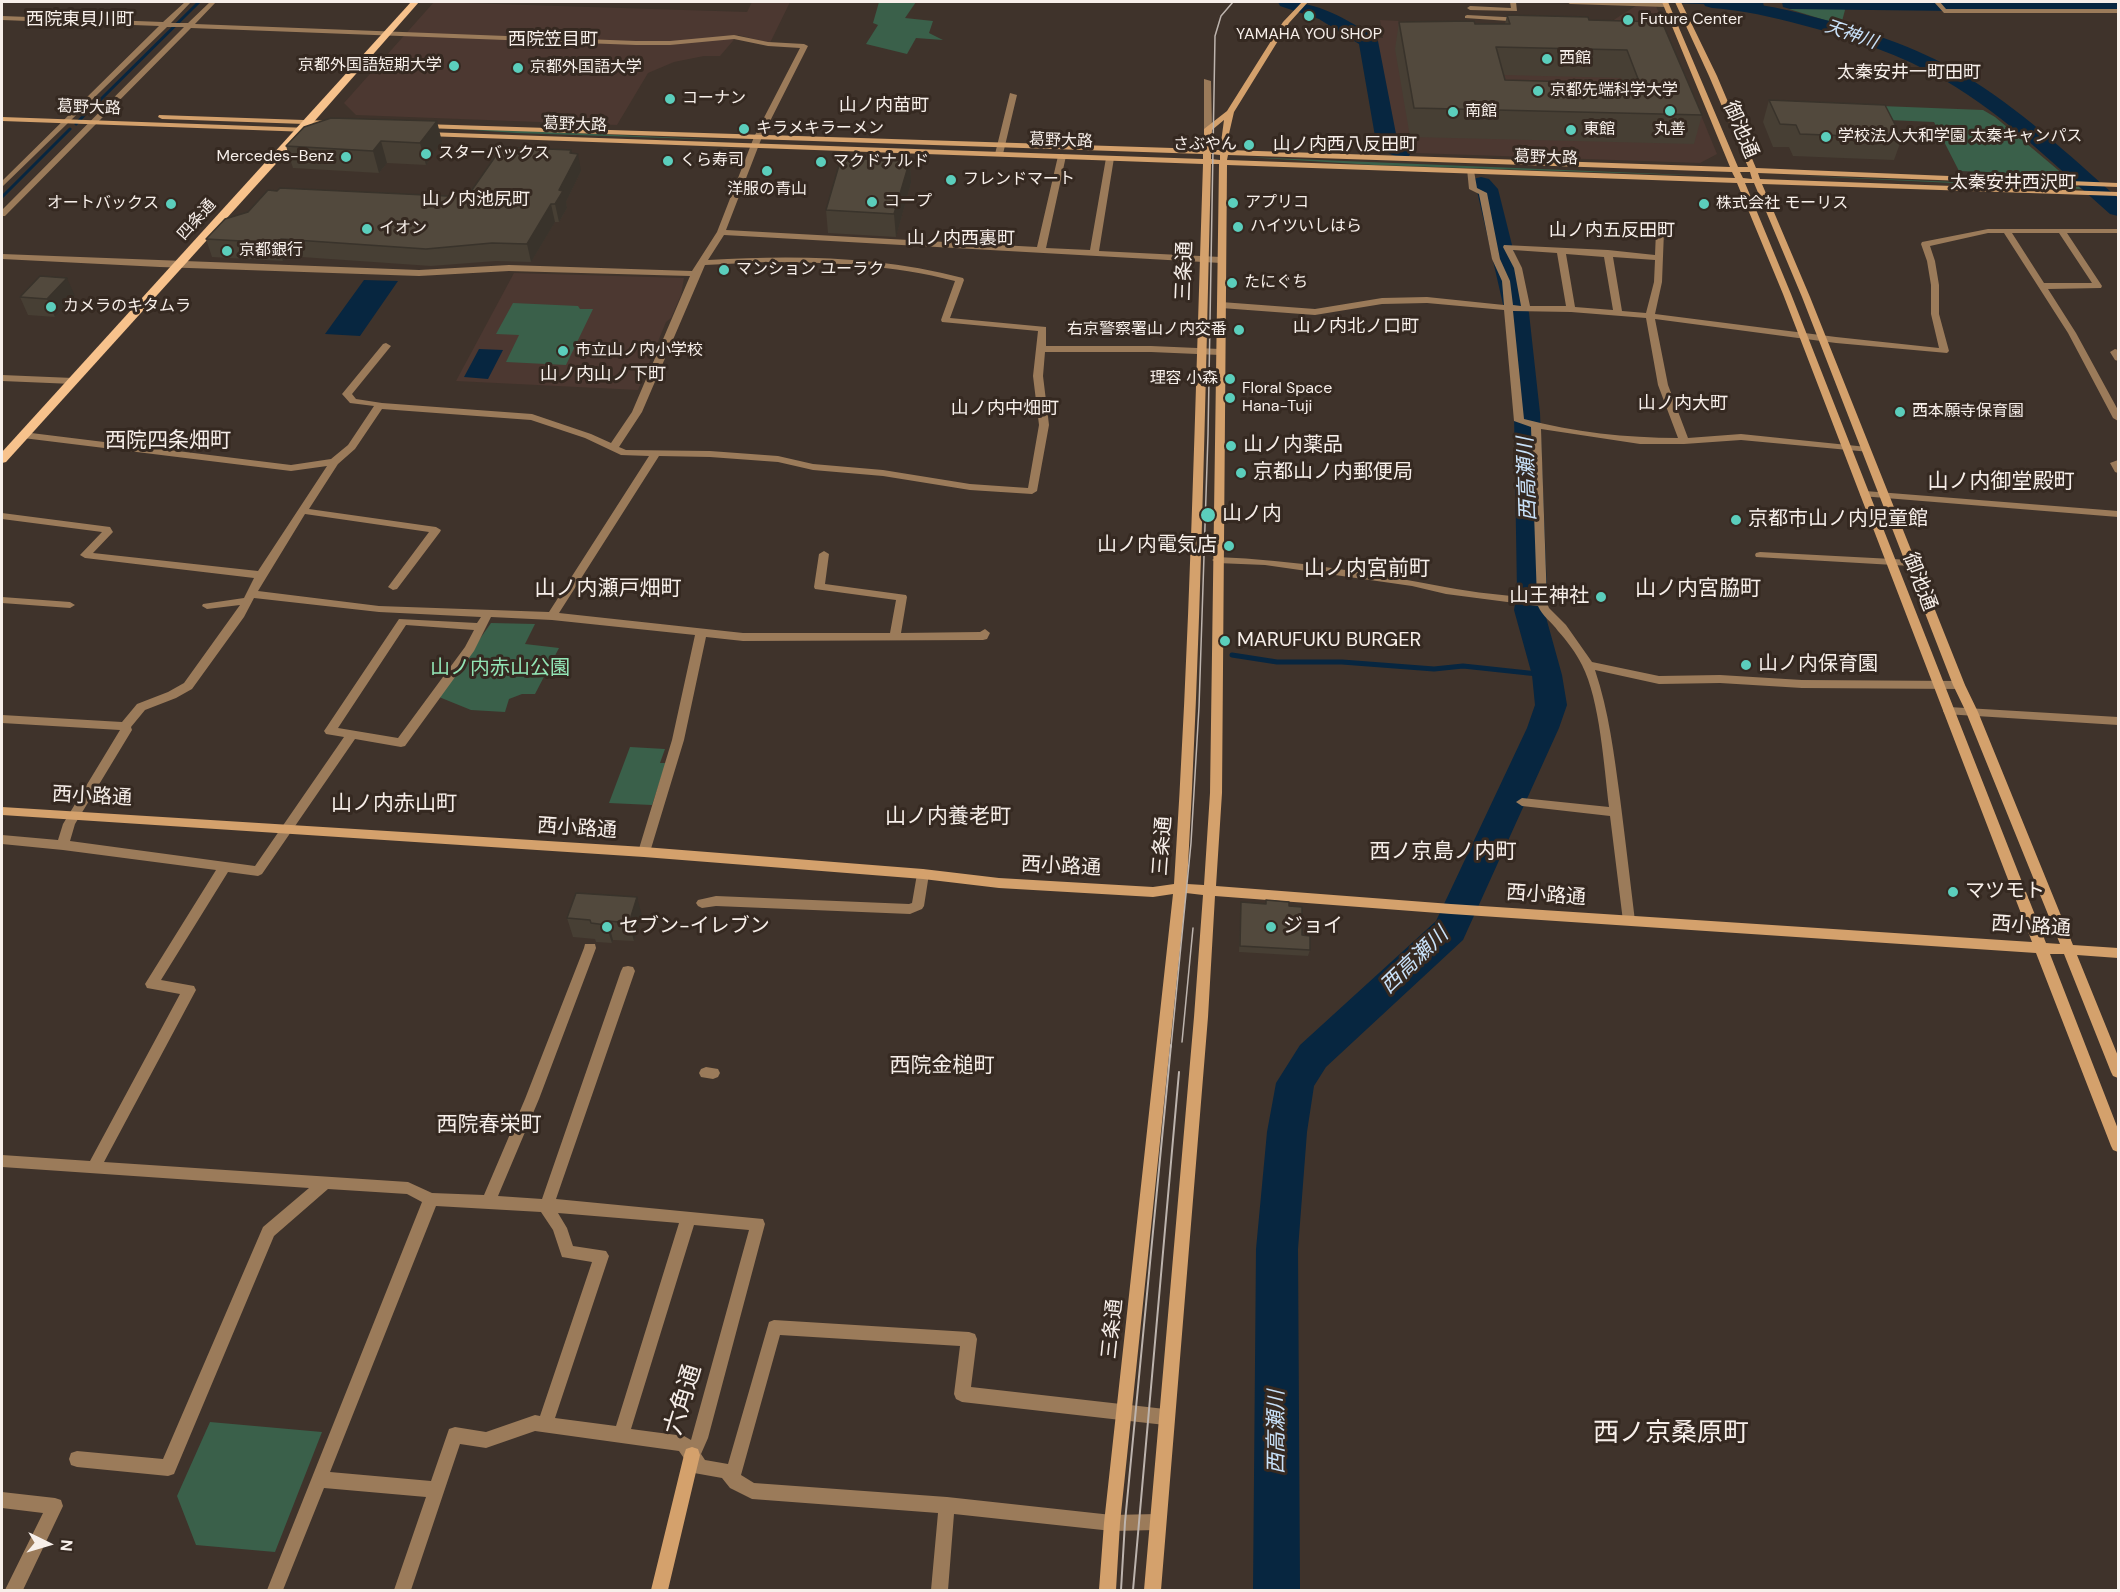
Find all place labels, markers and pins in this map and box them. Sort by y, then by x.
marker: YAMAHA YOU SHOP [1302,9,1316,23]
place label: Future Center [1640,10,1743,30]
marker: Future Center [1621,13,1635,27]
place label: YAMAHA YOU SHOP [1236,25,1382,45]
place label: 西館 [1559,49,1591,69]
marker: 西館 [1540,52,1554,66]
place label: 京都外国語短期大学 [298,56,442,76]
place label: 京都外国語大学 [530,58,642,78]
marker: 京都外国語短期大学 [447,59,461,73]
marker: 京都外国語大学 [511,61,525,75]
place label: 京都先端科学大学 [1550,81,1678,101]
marker: 京都先端科学大学 [1531,84,1545,98]
place label: コーナン [682,89,746,109]
marker: コーナン [663,92,677,106]
place label: 南館 [1465,102,1497,122]
marker: 丸善 [1663,104,1677,118]
marker: 南館 [1446,105,1460,119]
place label: キラメキラーメン [756,119,884,139]
place label: 東館 [1583,120,1615,140]
place label: 丸善 [1654,120,1686,140]
marker: キラメキラーメン [737,122,751,136]
marker: 東館 [1564,123,1578,137]
place label: 学校法人大和学園 太秦キャンパス [1838,127,2082,147]
marker: 学校法人大和学園 太秦キャンパス [1819,130,1833,144]
place label: さぶやん [1173,135,1237,155]
marker: さぶやん [1242,138,1256,152]
place label: スターバックス [438,144,550,164]
place label: Mercedes-Benz [217,147,334,167]
marker: スターバックス [419,147,433,161]
marker: Mercedes-Benz [339,150,353,164]
place label: くら寿司 [680,151,744,171]
place label: マクドナルド [833,152,929,172]
marker: くら寿司 [661,154,675,168]
marker: マクドナルド [814,155,828,169]
marker: 洋服の青山 [760,164,774,178]
place label: フレンドマート [963,170,1075,190]
marker: フレンドマート [944,173,958,187]
place label: 洋服の青山 [727,180,807,200]
place label: コープ [884,192,932,212]
place label: アプリコ [1245,193,1309,213]
place label: オートバックス [47,194,159,214]
place label: 株式会社 モーリス [1716,194,1848,214]
marker: コープ [865,195,879,209]
marker: アプリコ [1226,196,1240,210]
marker: オートバックス [164,197,178,211]
marker: 株式会社 モーリス [1697,197,1711,211]
place label: ハイツいしはら [1250,217,1362,237]
place label: イオン [379,219,427,239]
marker: ハイツいしはら [1231,220,1245,234]
marker: イオン [360,222,374,236]
place label: 京都銀行 [239,241,303,261]
marker: 京都銀行 [220,244,234,258]
place label: マンション ユーラク [736,260,884,280]
marker: マンション ユーラク [717,263,731,277]
place label: たにぐち [1244,273,1308,293]
marker: たにぐち [1225,276,1239,290]
place label: カメラのキタムラ [63,297,191,317]
marker: カメラのキタムラ [44,300,58,314]
place label: 右京警察署山ノ内交番 [1067,320,1227,340]
marker: 右京警察署山ノ内交番 [1232,323,1246,337]
place label: 市立山ノ内小学校 [575,341,703,361]
marker: 市立山ノ内小学校 [556,344,570,358]
place label: 理容 小森 [1150,369,1218,389]
marker: 理容 小森 [1223,372,1237,386]
place label: Floral Space Hana-Tuji [1242,379,1332,417]
marker: Floral Space Hana-Tuji [1223,391,1237,405]
place label: 西本願寺保育園 [1912,402,2024,422]
marker: 西本願寺保育園 [1893,405,1907,419]
place label: 山ノ内薬品 [1243,434,1343,458]
marker: 山ノ内薬品 [1224,439,1238,453]
place label: 京都山ノ内郵便局 [1253,461,1413,485]
marker: 京都山ノ内郵便局 [1234,466,1248,480]
place label: 山ノ内 [1222,503,1282,527]
marker: 山ノ内 [1199,506,1217,524]
place label: 京都市山ノ内児童館 [1748,508,1928,532]
marker: 京都市山ノ内児童館 [1729,513,1743,527]
place label: 山ノ内電気店 [1097,534,1217,558]
marker: 山ノ内電気店 [1222,539,1236,553]
place label: 山王神社 [1509,585,1589,609]
marker: 山王神社 [1594,590,1608,604]
place label: MARUFUKU BURGER [1237,629,1421,653]
marker: MARUFUKU BURGER [1218,634,1232,648]
place label: 山ノ内保育園 [1758,653,1878,677]
marker: 山ノ内保育園 [1739,658,1753,672]
place label: マツモト [1965,880,2045,904]
marker: マツモト [1946,885,1960,899]
place label: セブン-イレブン [619,915,770,939]
place label: ジョイ [1283,915,1343,939]
marker: セブン-イレブン [600,920,614,934]
marker: ジョイ [1264,920,1278,934]

